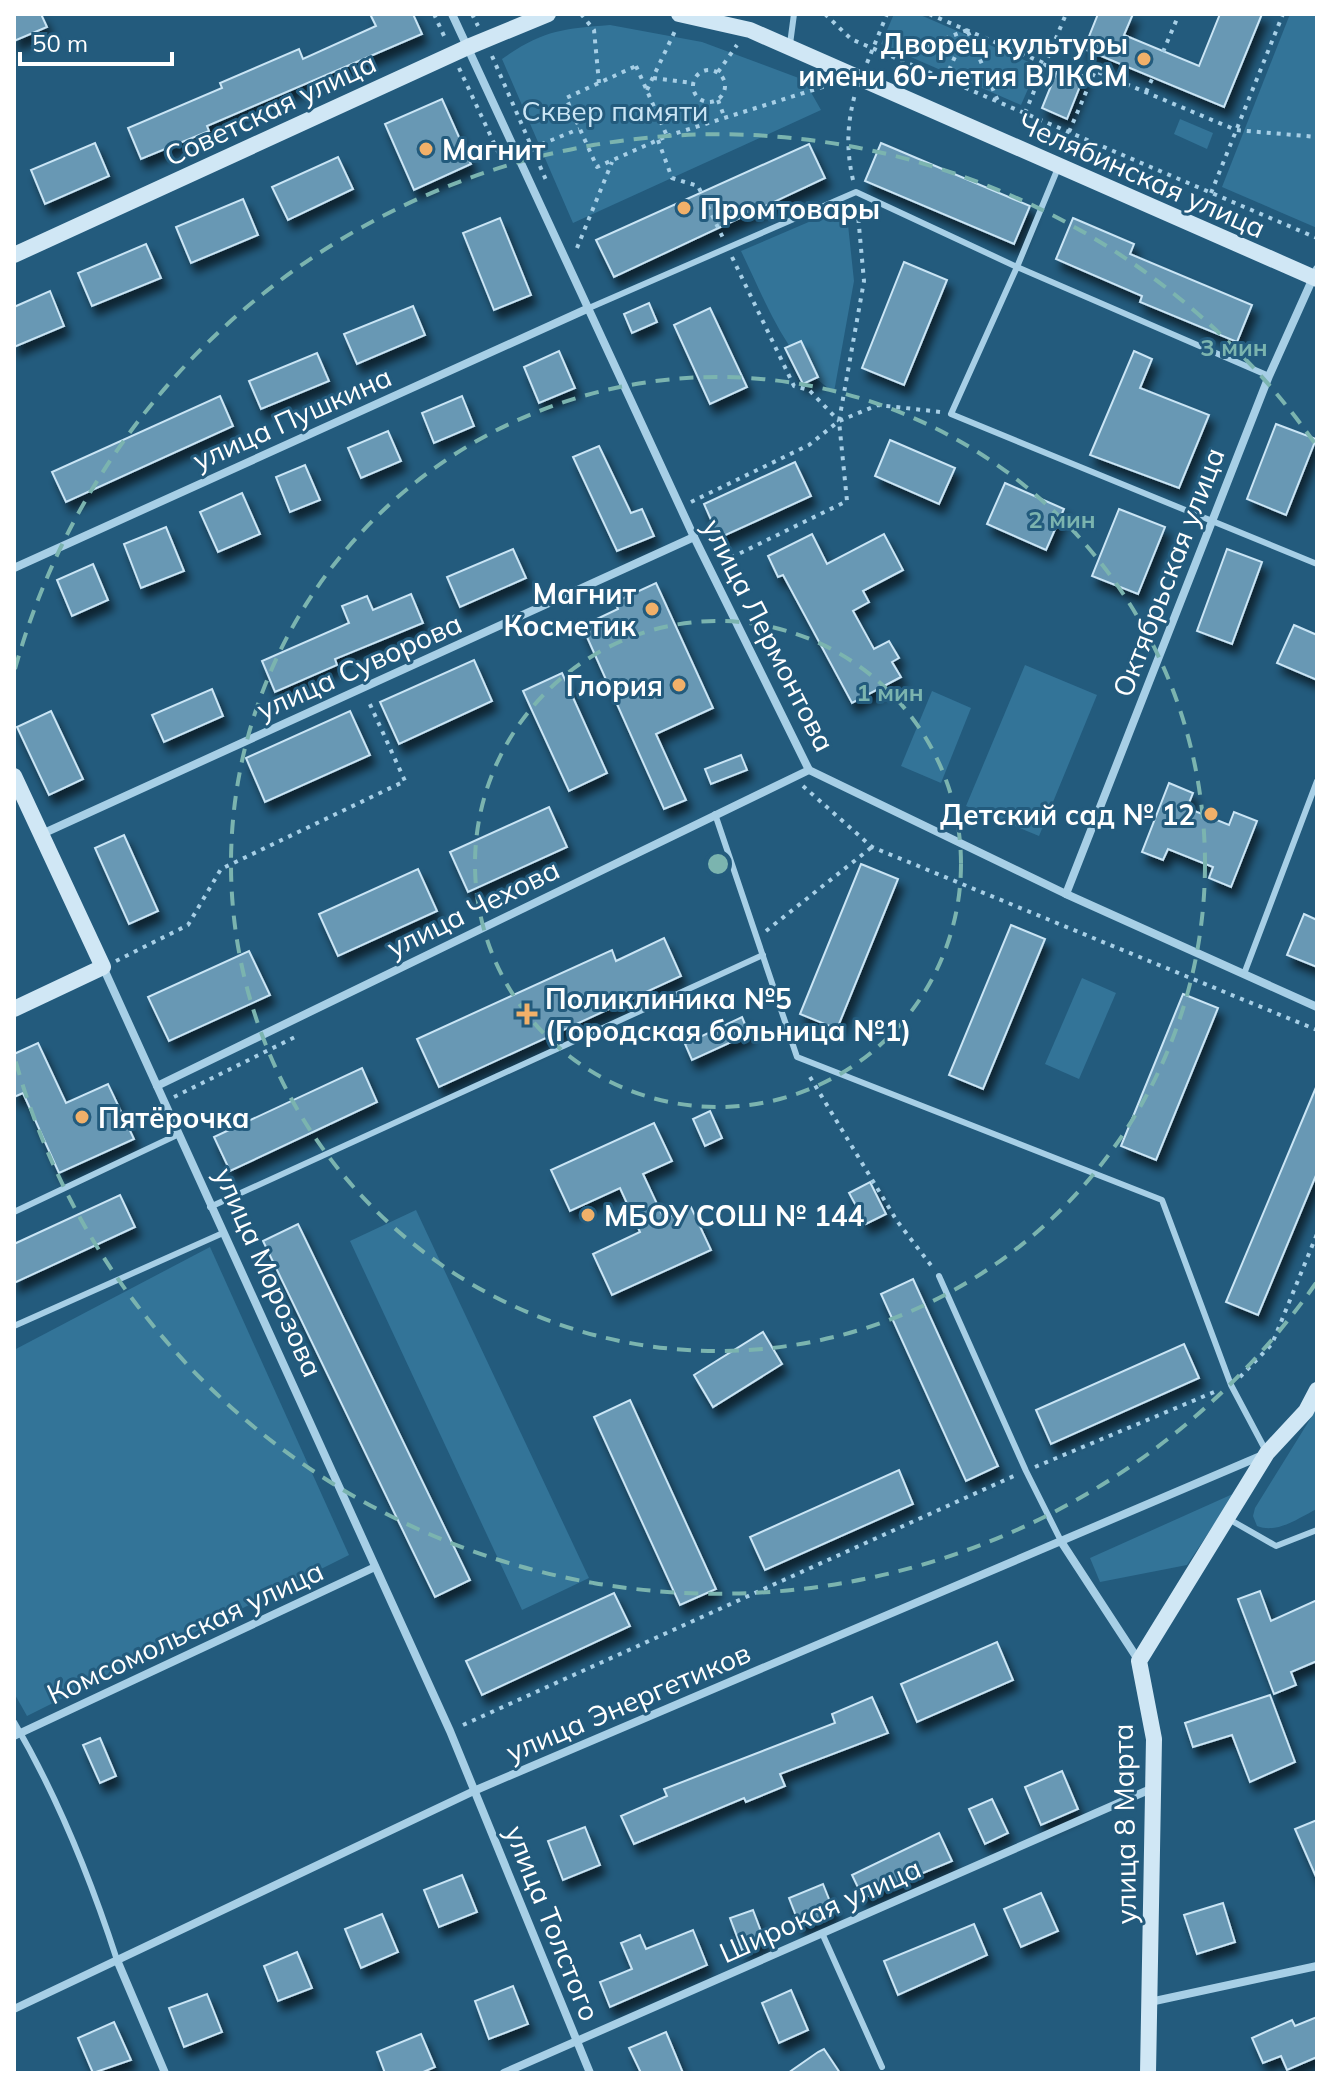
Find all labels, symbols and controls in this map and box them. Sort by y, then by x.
scale bar [20,16,172,66]
place label: Дворец культуры имени 60-летия ВЛКСМ [798,26,1128,93]
text: 50 m [32,28,88,58]
street label: Советская улица [159,45,381,173]
marker: Дворец культуры имени 60-летия ВЛКСМ [1135,50,1153,68]
park label: Сквер памяти [521,93,709,128]
street label: Челябинская улица [1013,105,1271,245]
place label: Магнит [442,132,546,167]
marker: Магнит [417,140,435,158]
place label: Промтовары [700,191,880,226]
marker: Промтовары [675,199,693,217]
text: 3 мин [1200,332,1268,362]
street label: улица Пушкина [187,359,397,477]
street label: Октябрьская улица [1104,442,1232,702]
text: 2 мин [1028,504,1096,534]
street label: улица Лермонтова [695,513,843,757]
place label: Магнит Косметик [503,576,637,643]
marker: Магнит Косметик [643,600,661,618]
street label: улица Суворова [251,605,467,727]
place label: Глория [566,668,663,703]
marker: Глория [670,676,688,694]
text: 1 мин [856,677,924,707]
place label: Детский сад № 12 [940,797,1195,832]
marker: Детский сад № 12 [1202,805,1220,823]
centre of rings [704,850,732,878]
street label: улица Чехова [381,851,565,965]
place label: Поликлиника №5 (Городская больница №1) [545,981,911,1048]
marker: Поликлиника №5 (Городская больница №1) [516,1003,538,1025]
place label: Пятёрочка [98,1100,250,1135]
marker: Пятёрочка [73,1108,91,1126]
street label: улица Морозова [207,1162,331,1382]
place label: МБОУ СОШ № 144 [604,1198,865,1233]
marker: МБОУ СОШ № 144 [579,1206,597,1224]
street label: Комсомольская улица [41,1553,329,1711]
street label: улица Энергетиков [501,1635,755,1769]
street label: улица 8 Марта [1105,1723,1143,1925]
street label: улица Толстого [498,1820,608,2026]
street label: Широкая улица [714,1850,926,1970]

